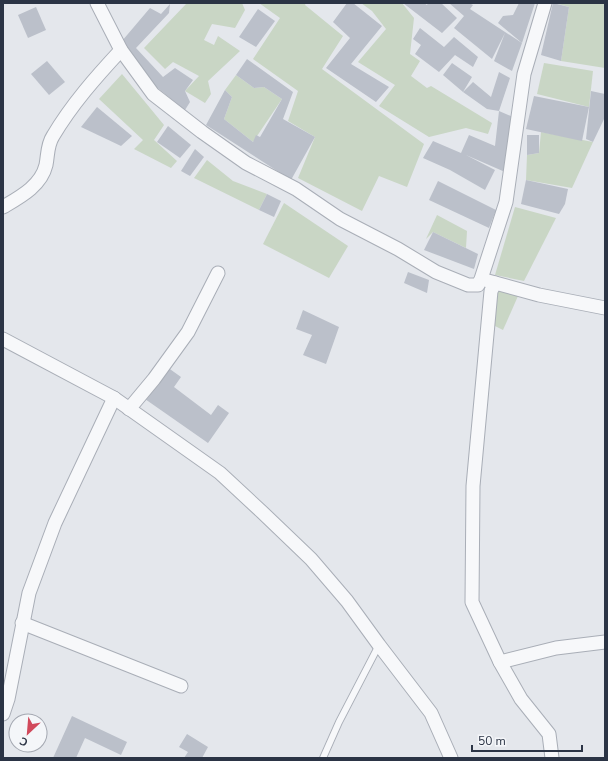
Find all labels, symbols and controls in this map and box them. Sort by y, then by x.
north arrow [8,713,48,753]
scale bar [472,727,582,753]
text: С [17,733,30,750]
text: 50 m [478,733,506,749]

